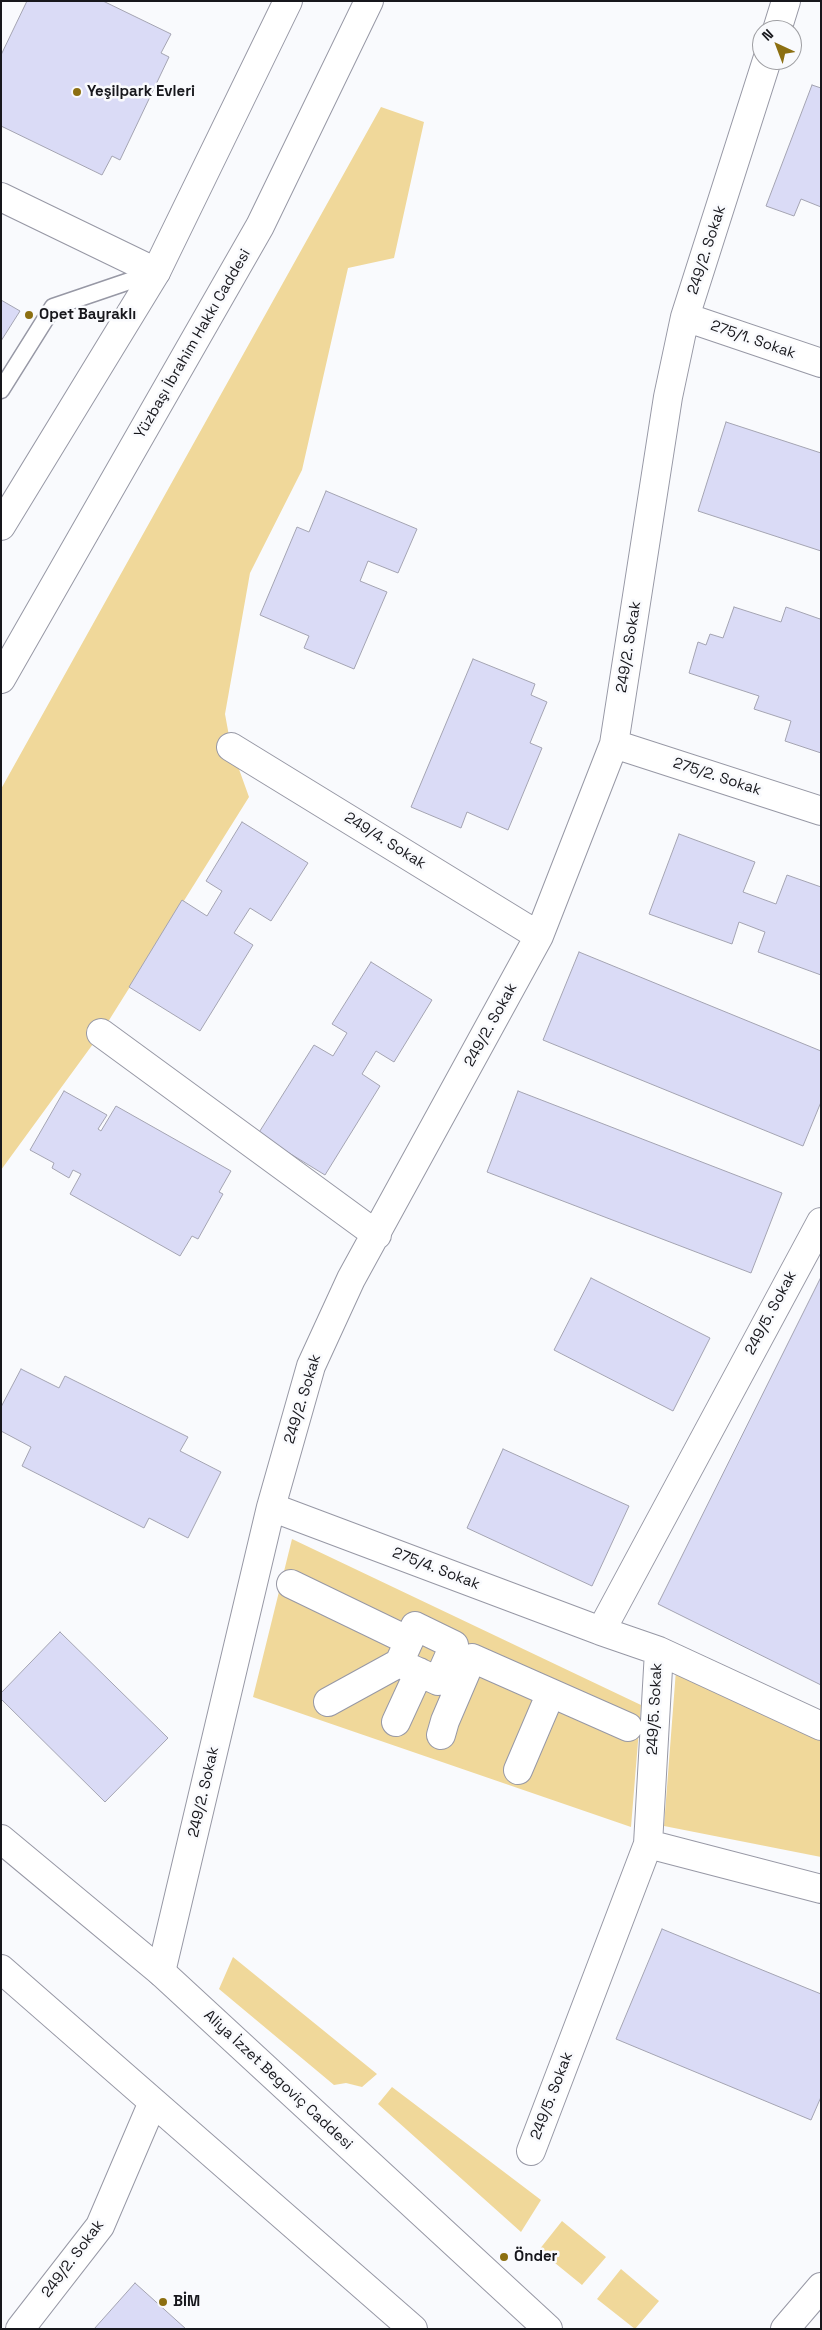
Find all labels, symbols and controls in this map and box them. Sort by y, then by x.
north arrow [752,20,802,70]
text: N [758,25,777,45]
place label: Yeşilpark Evleri [87,83,195,101]
marker: Yeşilpark Evleri [71,86,83,98]
street label: 249/2. Sokak [684,203,730,297]
street label: Yüzbaşı İbrahim Hakkı Caddesi [131,246,255,442]
place label: Opet Bayraklı [39,306,136,324]
marker: Opet Bayraklı [23,309,35,321]
street label: 275/1. Sokak [708,317,798,363]
street label: 249/2. Sokak [613,600,645,694]
street label: 275/2. Sokak [671,754,763,800]
street label: 249/4. Sokak [341,809,429,873]
street label: 249/2. Sokak [461,980,521,1070]
street label: 249/5. Sokak [741,1268,801,1358]
street label: 249/2. Sokak [281,1352,325,1446]
street label: 275/4. Sokak [390,1544,482,1594]
street label: 249/5. Sokak [644,1662,666,1756]
street label: 249/2. Sokak [185,1745,223,1839]
street label: Aliya İzzet Begoviç Caddesi [200,2006,356,2154]
street label: 249/5. Sokak [527,2050,577,2142]
street label: 249/2. Sokak [38,2217,108,2301]
place label: Önder [514,2248,558,2266]
marker: Önder [498,2251,510,2263]
place label: BİM [173,2293,200,2311]
marker: BİM [157,2296,169,2308]

